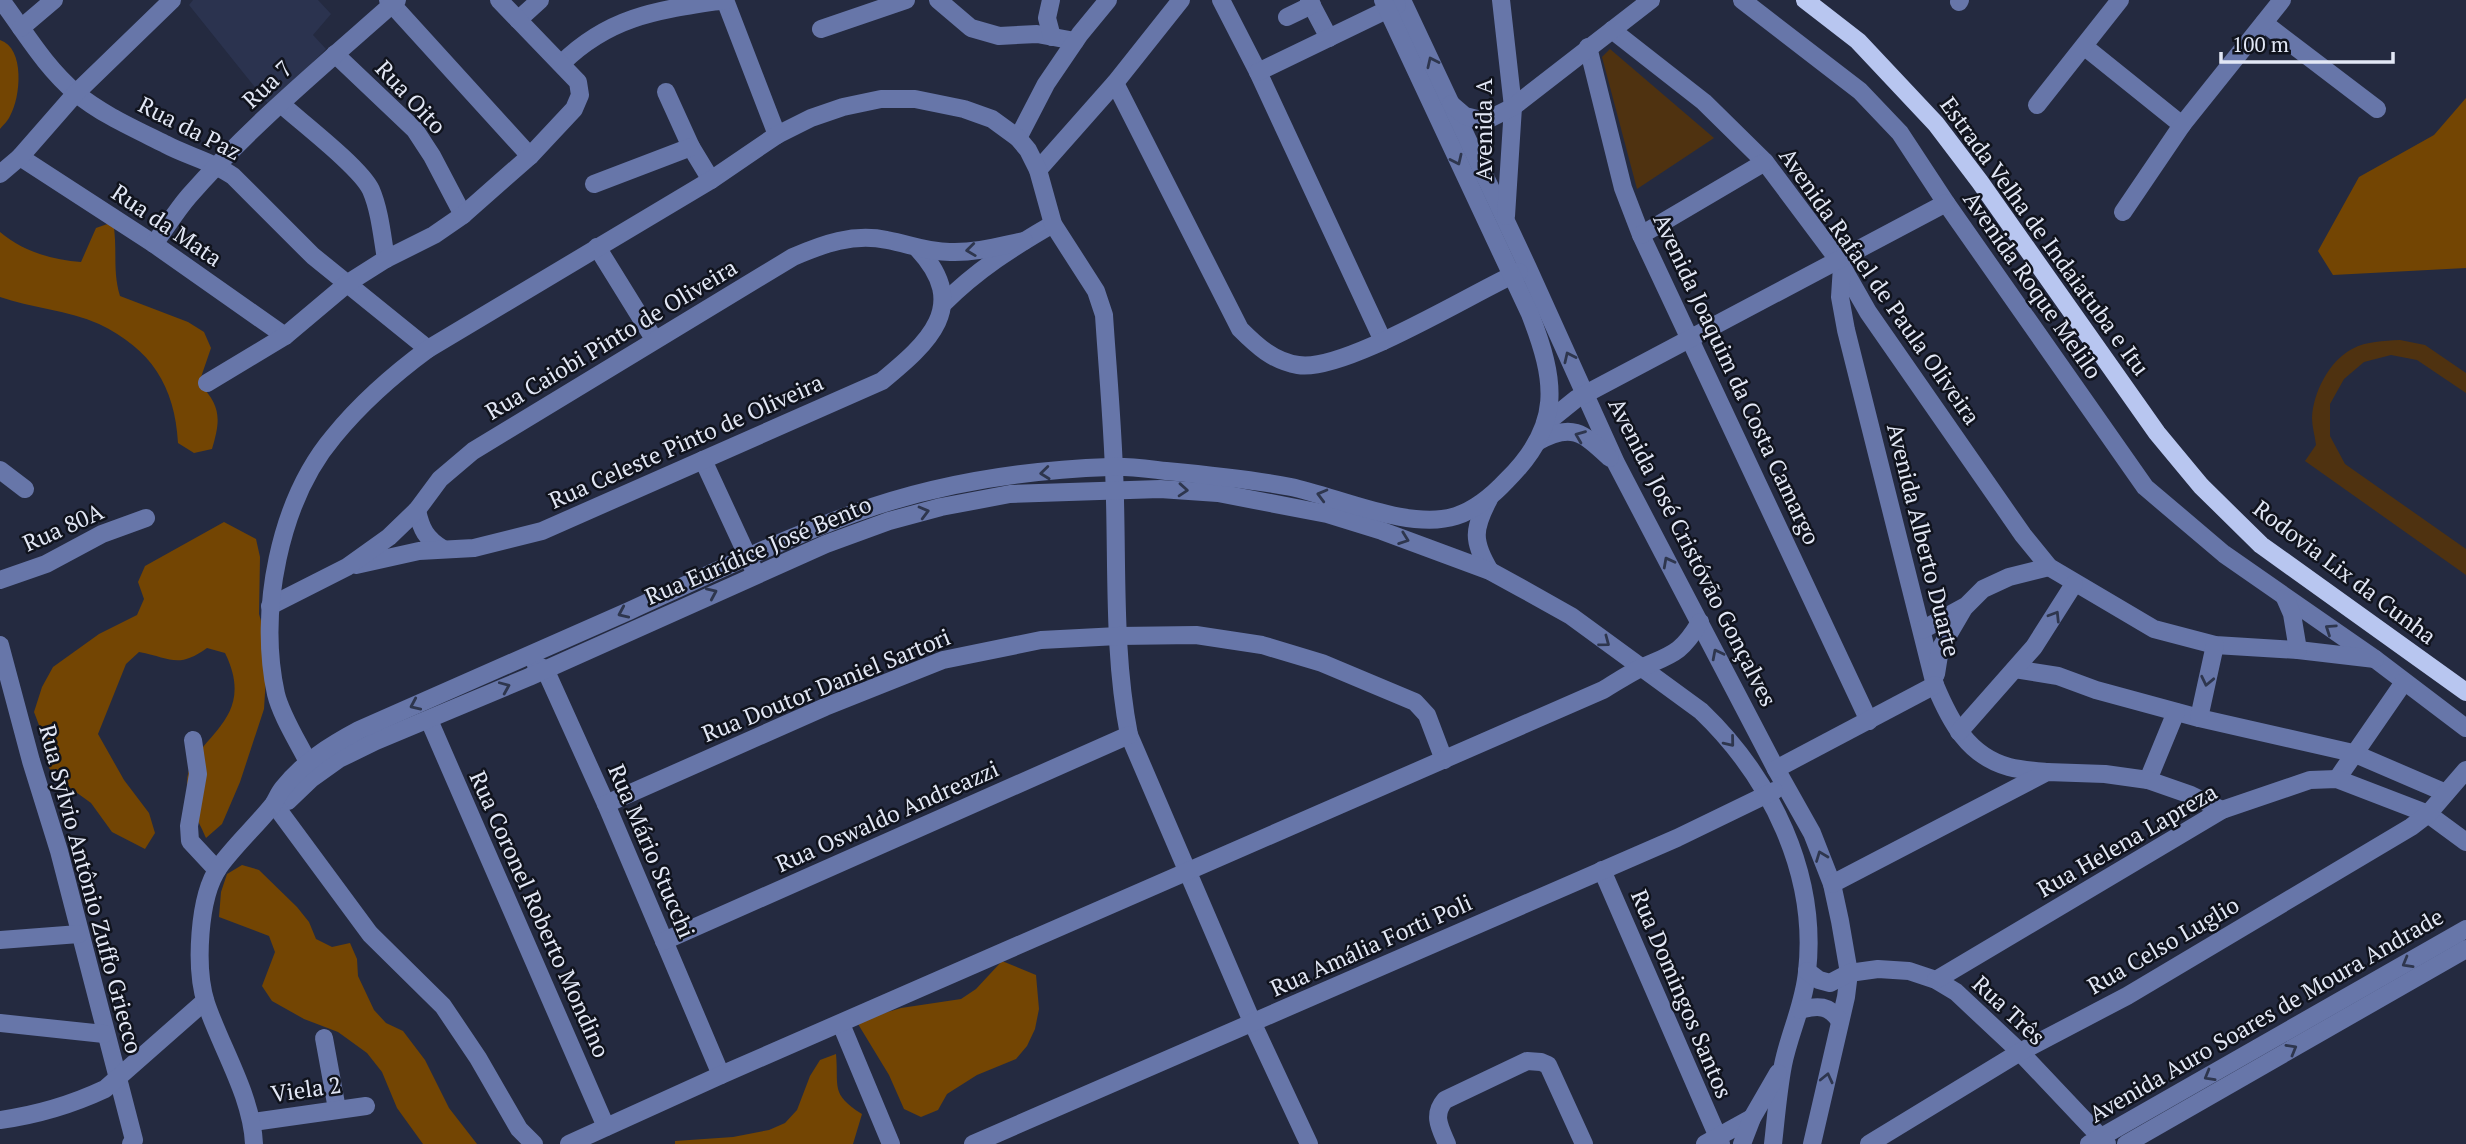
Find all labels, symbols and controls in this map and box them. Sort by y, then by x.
scale bar [2221,21,2392,65]
text: 100 m [2232,30,2289,58]
street label: Rua 7 [235,53,299,115]
street label: Rua Oito [369,53,453,141]
one-way arrow [1426,57,1440,69]
street label: Avenida A [1468,78,1499,181]
street label: Rua da Paz [133,89,247,167]
street label: Estrada Velha de Indaiatuba e Itu [1933,90,2157,382]
street label: Avenida Rafael de Paula Oliveira [1772,142,1988,431]
one-way arrow [1449,153,1463,165]
street label: Rua da Mata [106,177,229,273]
street label: Avenida Roque Melilo [1957,185,2109,385]
street label: Avenida Joaquim da Costa Camargo [1646,208,1828,550]
one-way arrow [965,243,977,258]
street label: Rua Caiobi Pinto de Oliveira [479,251,743,427]
one-way arrow [1563,352,1577,365]
street label: Rua Celeste Pinto de Oliveira [544,366,828,516]
street label: Avenida José Cristóvão Gonçalves [1601,392,1785,712]
street label: Avenida Alberto Duarte [1880,420,1968,660]
one-way arrow [1575,431,1587,445]
one-way arrow [1040,465,1051,480]
one-way arrow [1178,482,1189,497]
street label: Rua Eurídice José Bento [640,488,876,612]
one-way arrow [1316,489,1328,504]
street label: Rodovia Lix da Cunha [2247,493,2443,651]
street label: Rua 80A [18,495,109,559]
one-way arrow [918,505,930,520]
one-way arrow [1398,531,1410,545]
one-way arrow [1663,557,1677,569]
one-way arrow [705,587,717,601]
one-way arrow [618,605,630,619]
one-way arrow [2047,610,2060,623]
street label: Rua Doutor Daniel Sartori [697,621,955,749]
one-way arrow [2325,625,2338,637]
one-way arrow [1598,634,1610,647]
one-way arrow [1711,649,1725,661]
one-way arrow [2200,675,2215,687]
one-way arrow [498,681,510,695]
one-way arrow [410,697,422,711]
street label: Rua Sylvio Antônio Zuffo Griecco [32,721,150,1057]
one-way arrow [1722,734,1734,747]
street label: Rua Oswaldo Andreazzi [771,753,1003,879]
street label: Rua Mário Stucchi [601,759,703,943]
street label: Rua Coronel Roberto Mondino [463,766,617,1062]
street label: Rua Helena Lapreza [2031,776,2223,904]
one-way arrow [1816,851,1830,863]
street label: Rua Domingos Santos [1624,885,1740,1103]
street label: Rua Amália Forti Poli [1265,887,1477,1003]
street label: Rua Celso Luglio [2081,889,2245,1001]
street label: Avenida Auro Soares de Moura Andrade [2083,901,2449,1129]
one-way arrow [2402,955,2414,968]
street label: Rua Três [1966,968,2052,1052]
one-way arrow [2284,1044,2297,1057]
one-way arrow [2204,1068,2217,1081]
street label: Viela 2 [269,1069,343,1109]
one-way arrow [1819,1072,1833,1084]

